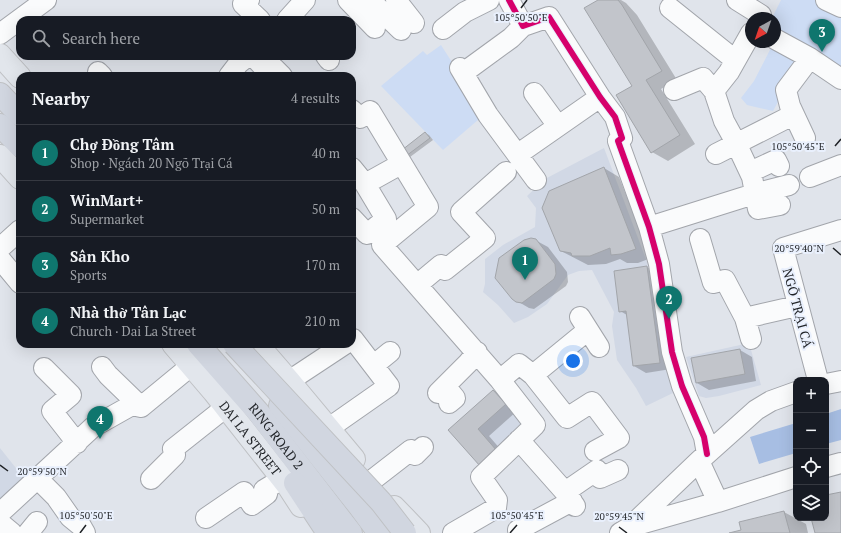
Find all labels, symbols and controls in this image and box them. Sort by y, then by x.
text: 105°50'50"E [494,11,548,24]
north arrow [745,12,781,48]
search box [16,16,356,60]
pin: 3 [809,19,835,52]
icon: search [30,27,52,49]
text: Search here [62,28,140,48]
text: Nearby [32,87,90,110]
text: 4 results [291,89,340,107]
text: Chợ Đồng Tâm [70,134,174,154]
text: 105°50'45"E [771,140,825,153]
text: 1 [41,144,49,162]
text: 40 m [312,144,340,162]
text: Shop · Ngách 20 Ngõ Trại Cá [70,154,233,172]
text: WinMart+ [70,190,143,210]
text: 2 [41,200,49,218]
text: 50 m [312,200,340,218]
text: Supermarket [70,210,144,228]
text: 20°59'40"N [774,242,824,255]
text: Sân Kho [70,246,130,266]
pin: 1 [512,247,538,280]
text: 3 [41,256,49,274]
text: 170 m [305,256,340,274]
text: Sports [70,266,107,284]
street label: NGÕ TRẠI CÁ [779,266,817,350]
pin: 2 [656,286,682,319]
text: Nhà thờ Tân Lạc [70,302,186,322]
text: 4 [41,312,49,330]
text: 210 m [305,312,340,330]
text: Church · Dai La Street [70,322,196,340]
your location [563,351,583,371]
map controls [793,377,829,521]
button: + [793,377,829,413]
street label: DAI LA STREET [215,397,286,479]
street label: RING ROAD 2 [245,399,308,473]
pin: 4 [87,406,113,439]
button: − [793,413,829,449]
button: locate [793,449,829,485]
text: 20°59'50"N [17,465,67,478]
button: layers [793,485,829,521]
text: 105°50'50"E [59,509,113,522]
text: 105°50'45"E [490,509,544,522]
text: 20°59'45"N [594,510,644,523]

